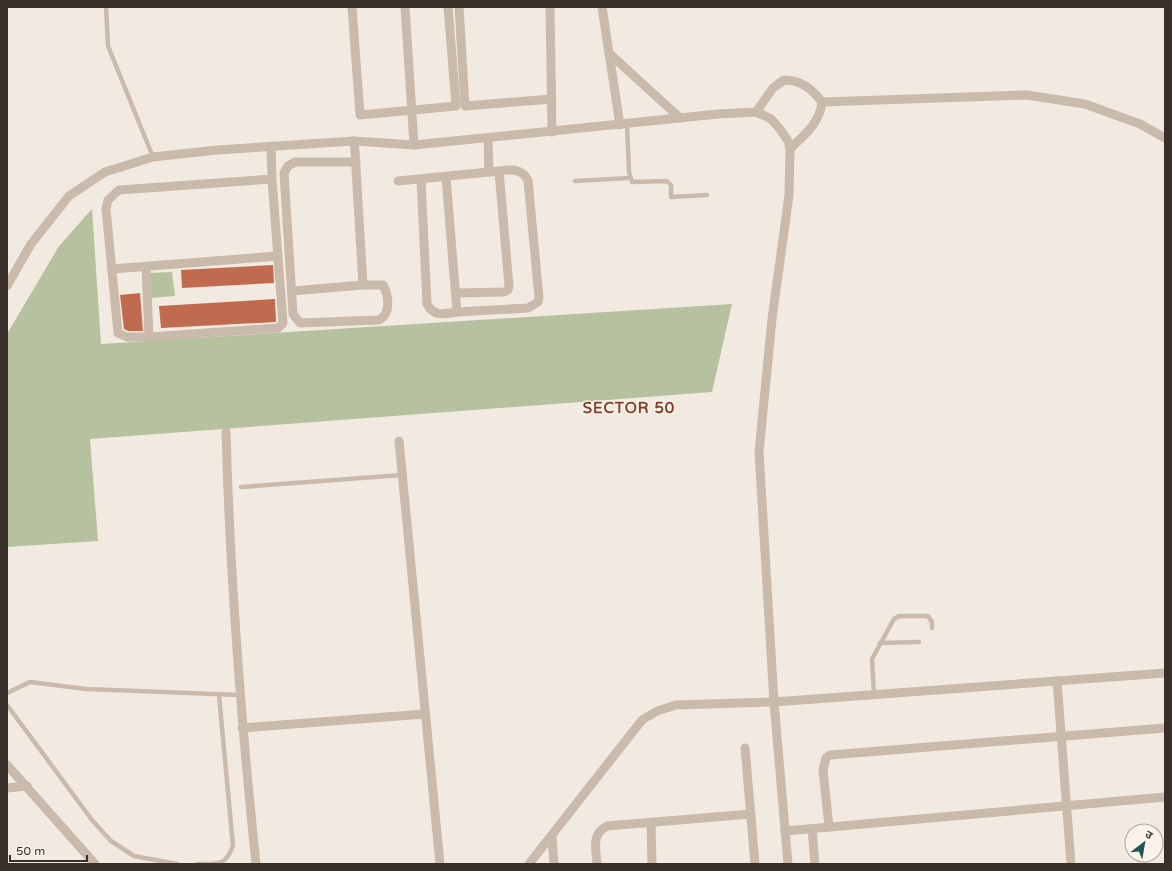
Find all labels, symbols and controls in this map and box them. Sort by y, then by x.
district label: SECTOR 50 [583,399,675,417]
north arrow [1124,823,1164,863]
text: उ [1143,828,1155,842]
scale bar [10,837,87,863]
text: 50 m [16,844,45,858]

